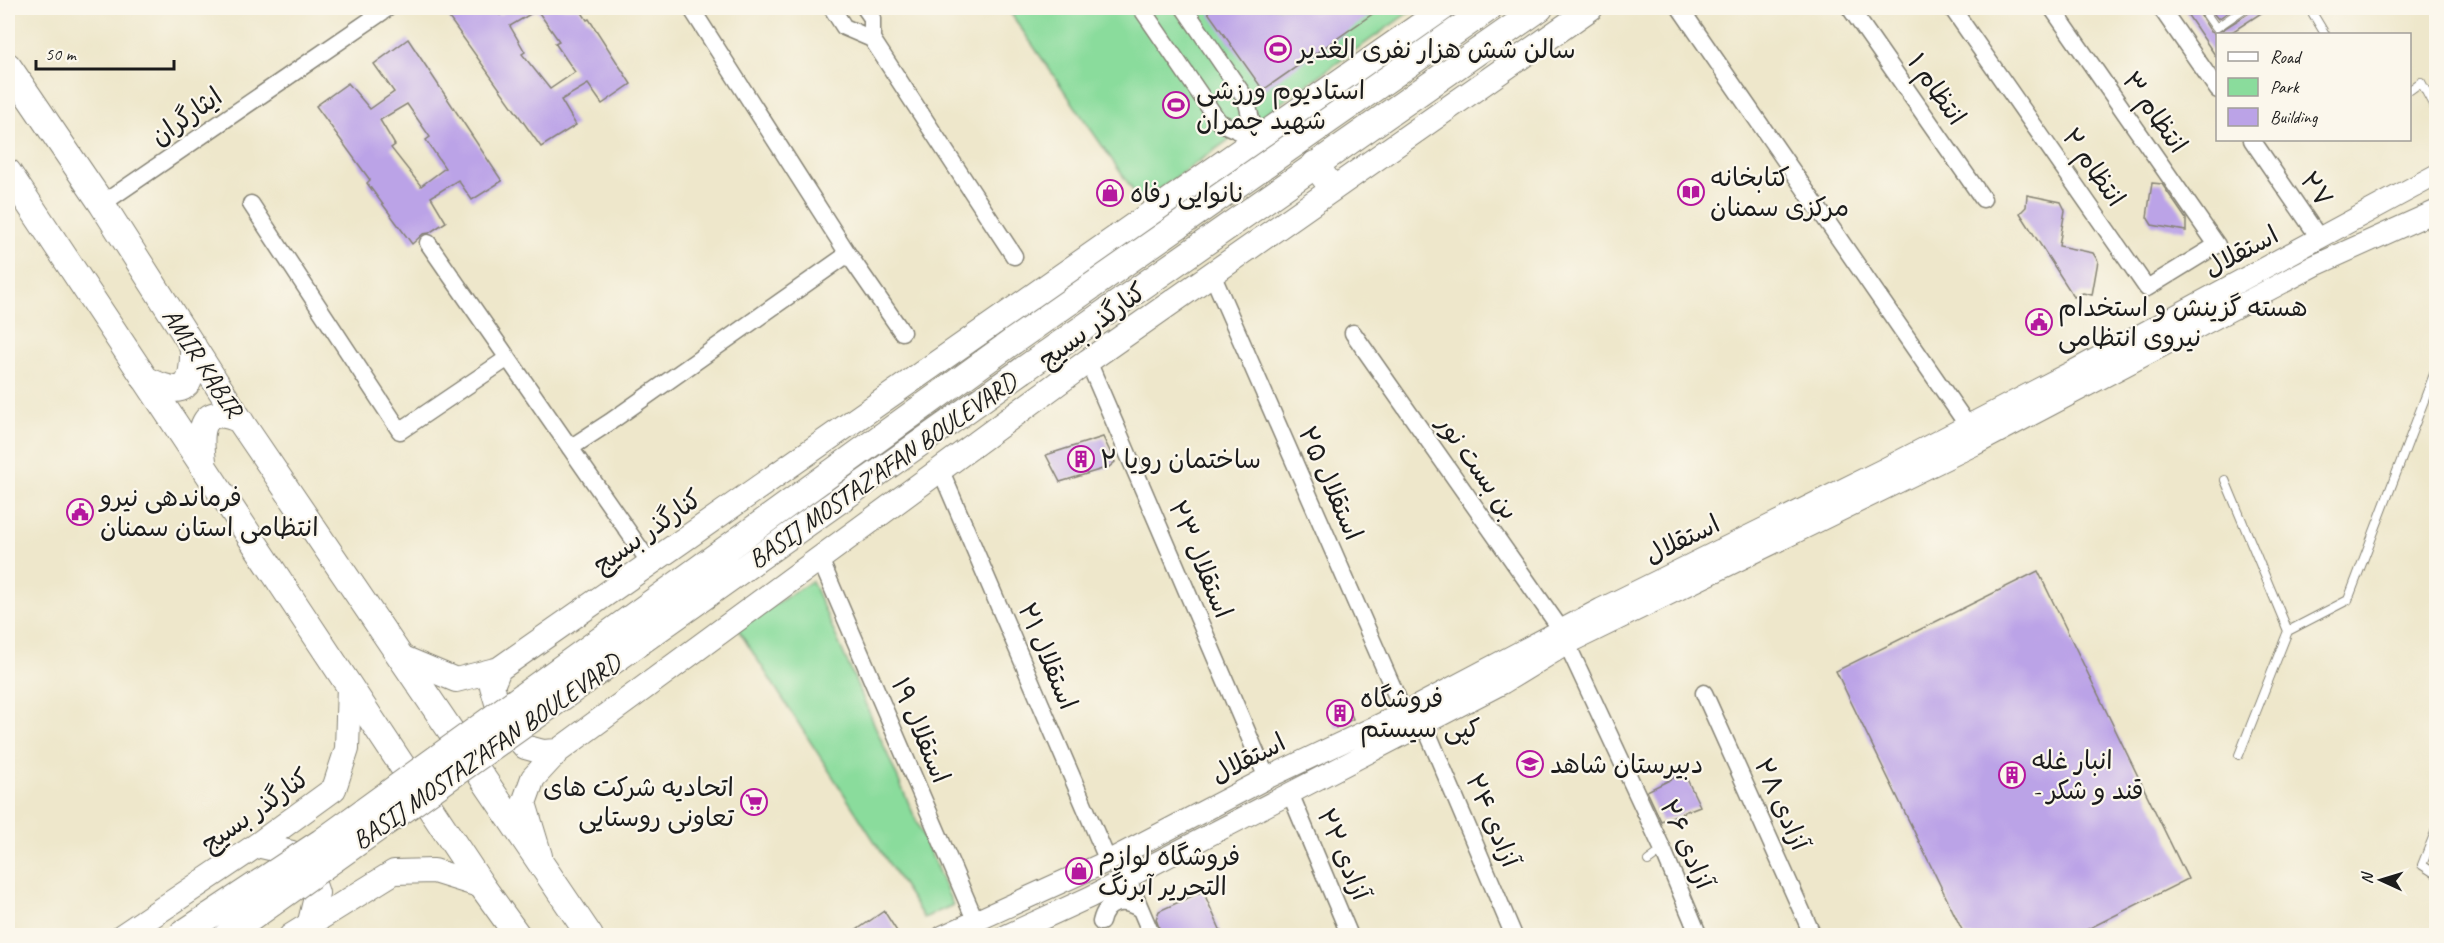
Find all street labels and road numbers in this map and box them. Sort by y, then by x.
street label: انتظام ۱ [1898,47,1973,133]
street label: انتظام ۳ [2112,65,2195,161]
street label: ایثارگران [144,80,229,153]
street label: انتظام ۲ [2052,122,2132,215]
street label: ۲۷ [2293,165,2340,213]
street label: استقلال [2198,218,2284,285]
street label: کنارگذر بسیج [1032,275,1153,376]
street label: AMIR KABIR [155,301,252,426]
street label: BASIJ MOSTAZ'AFAN BOULEVARD [742,364,1024,576]
street label: بن بست نور [1429,407,1526,526]
street label: استقلال ۲۵ [1291,421,1370,545]
street label: کنارگذر بسیج [586,482,709,582]
street label: استقلال ۲۳ [1161,495,1240,623]
street label: استقلال [1639,507,1725,572]
street label: استقلال ۲۱ [1010,598,1085,715]
street label: BASIJ MOSTAZ'AFAN BOULEVARD [346,645,628,857]
street label: استقلال ۱۹ [884,672,958,788]
street label: استقلال [1205,726,1291,791]
street label: آزادی ۲۸ [1747,753,1817,857]
street label: کنارگذر بسیج [194,761,317,861]
street label: آزادی ۲۴ [1458,768,1528,873]
street label: آزادی ۲۶ [1652,794,1722,896]
street label: آزادی ۲۲ [1310,803,1378,906]

